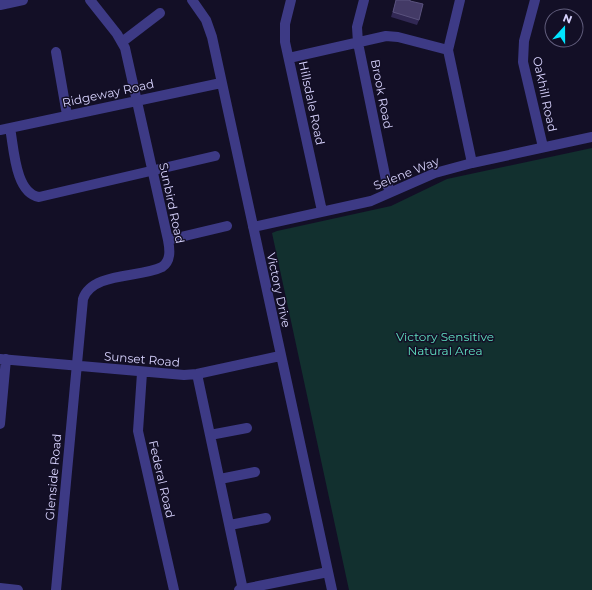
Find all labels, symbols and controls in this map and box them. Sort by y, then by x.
north arrow [544,8,584,48]
text: N [561,11,574,27]
street label: Oakhill Road [530,55,560,133]
street label: Brook Road [368,58,396,130]
street label: Hillsdale Road [296,60,328,146]
street label: Ridgeway Road [61,76,155,110]
street label: Selene Way [371,153,442,193]
street label: Sunbird Road [156,161,188,245]
street label: Victory Drive [264,251,294,329]
park label: Victory Sensitive Natural Area [396,329,494,358]
street label: Sunset Road [103,348,181,370]
street label: Glenside Road [42,433,64,521]
street label: Federal Road [146,439,178,519]

